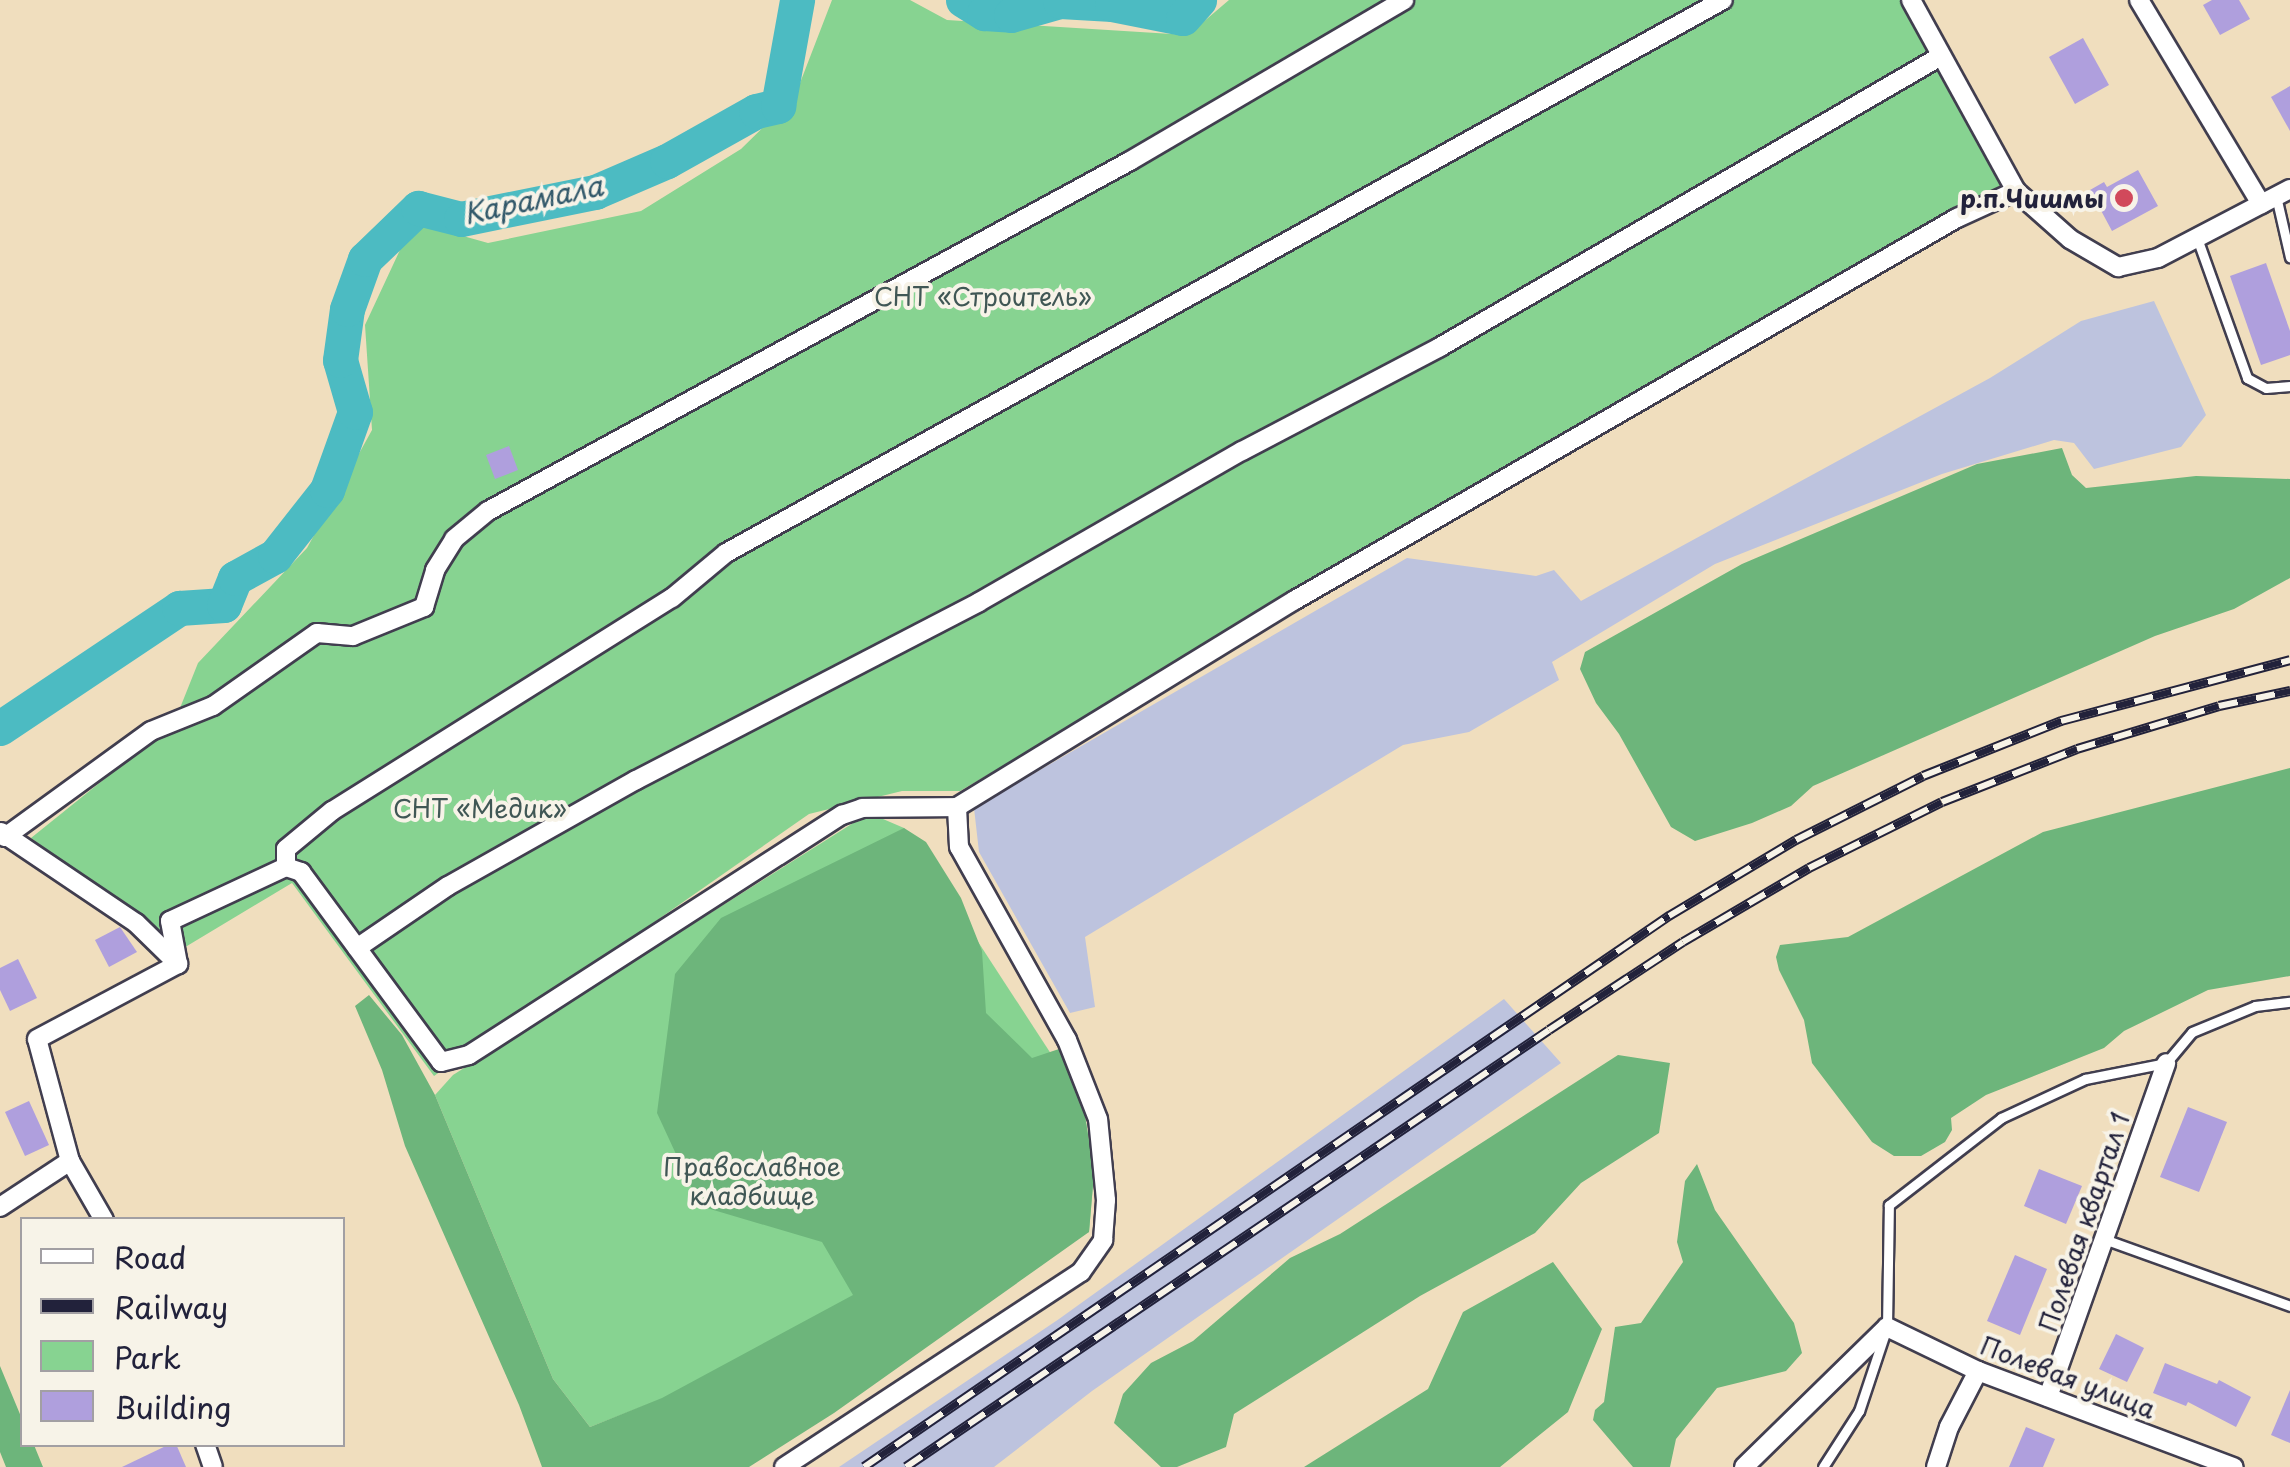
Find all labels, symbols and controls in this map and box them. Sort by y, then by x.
water label: Карамала [460,168,606,230]
place label: р.п.Чишмы [1960,183,2104,213]
marker: р.п.Чишмы [2113,187,2135,209]
park label: СНТ «Строитель» [874,281,1092,311]
park label: СНТ «Медик» [393,793,567,823]
street label: Полевая квартал 1 [2032,1108,2136,1336]
park label: Православное кладбище [663,1152,841,1211]
legend [20,1217,345,1447]
text: Road [114,1234,187,1279]
text: Railway [114,1284,228,1329]
street label: Полевая улица [1976,1330,2160,1424]
text: Park [114,1334,181,1379]
text: Building [114,1384,231,1429]

